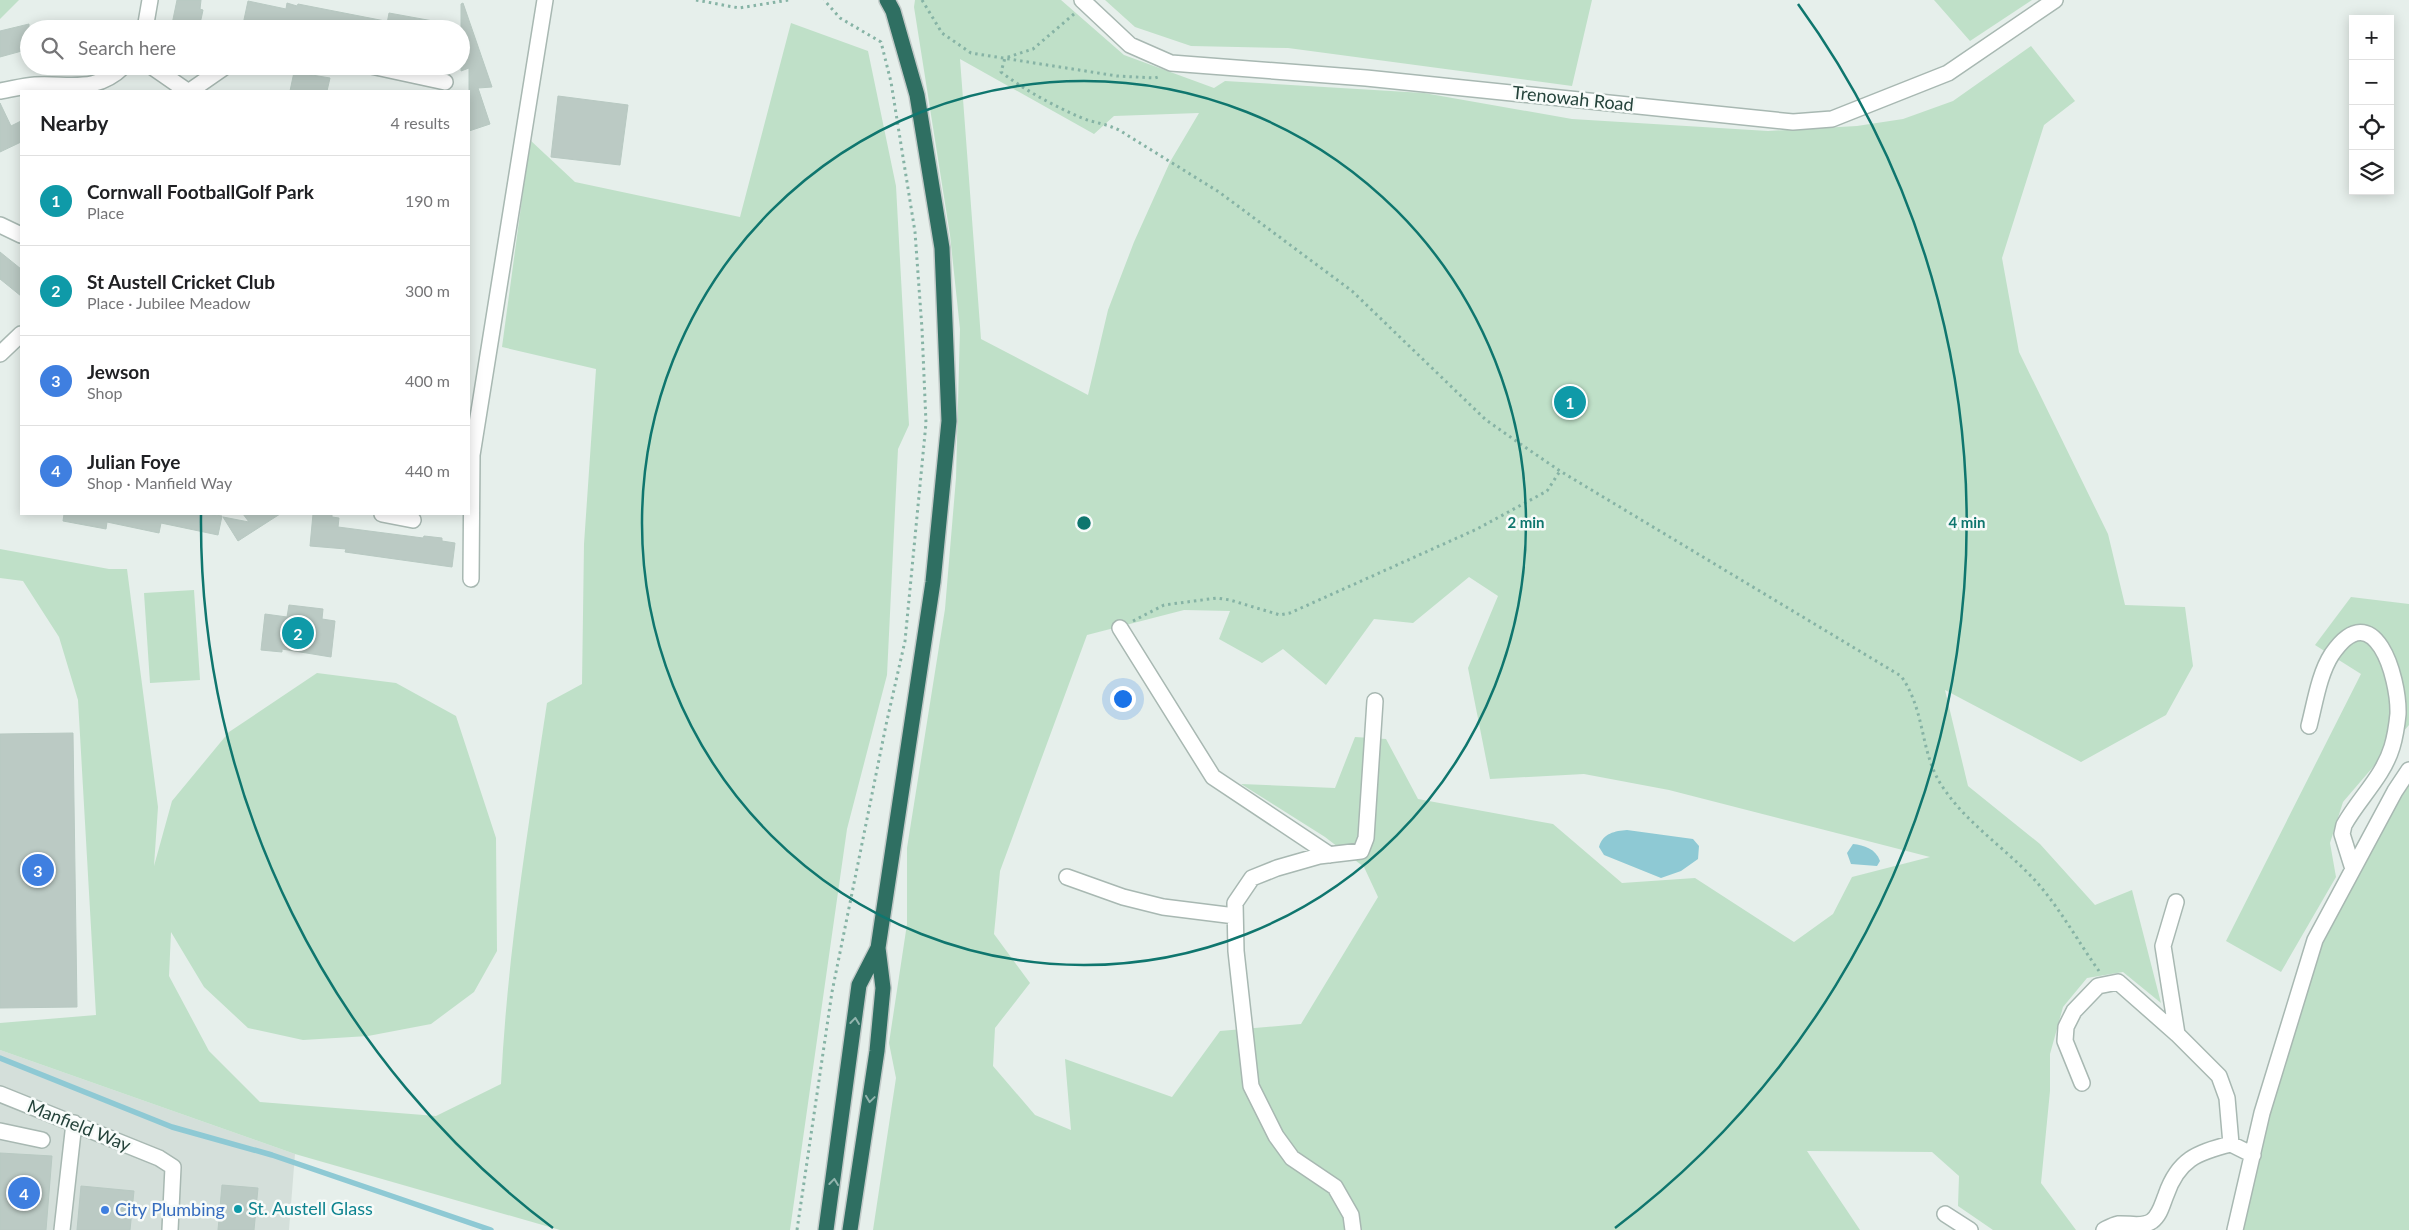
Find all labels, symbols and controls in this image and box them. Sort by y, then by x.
map controls [2349,15,2394,195]
button: + [2349,15,2394,60]
search box [20,20,470,75]
icon: search [38,34,66,62]
text: Search here [78,36,176,59]
button: − [2349,60,2394,105]
street label: Trenowah Road [1511,81,1635,115]
button: locate [2349,105,2394,150]
text: Nearby [40,110,108,135]
text: 4 results [390,113,450,132]
button: layers [2349,150,2394,195]
text: Cornwall FootballGolf Park [87,180,314,203]
text: 1 [51,191,61,210]
text: 190 m [405,191,450,210]
text: Place [87,203,124,222]
text: St Austell Cricket Club [87,270,275,293]
text: 2 [51,281,61,300]
text: 300 m [405,281,450,300]
text: Place · Jubilee Meadow [87,293,251,312]
text: Jewson [87,360,150,383]
text: 3 [51,371,61,390]
text: 400 m [405,371,450,390]
text: Shop [87,383,123,402]
pin: 1 [1554,383,1586,421]
text: Julian Foye [87,450,180,473]
text: 4 [51,461,61,480]
text: 440 m [405,461,450,480]
text: Shop · Manfield Way [87,473,232,492]
text: 2 min [1507,513,1545,531]
text: 4 min [1948,513,1986,531]
centre of rings [1075,514,1093,532]
pin: 2 [282,614,314,652]
your location [1110,686,1136,712]
pin: 3 [22,851,54,889]
one-way arrow [849,1016,860,1024]
street label: Manfield Way [25,1094,135,1156]
one-way arrow [865,1095,875,1103]
pin: 4 [8,1174,40,1212]
one-way arrow [828,1178,839,1186]
place label: St. Austell Glass [248,1197,373,1219]
place label: City Plumbing [115,1198,225,1220]
marker: St. Austell Glass [232,1203,244,1215]
marker: City Plumbing [99,1204,111,1216]

